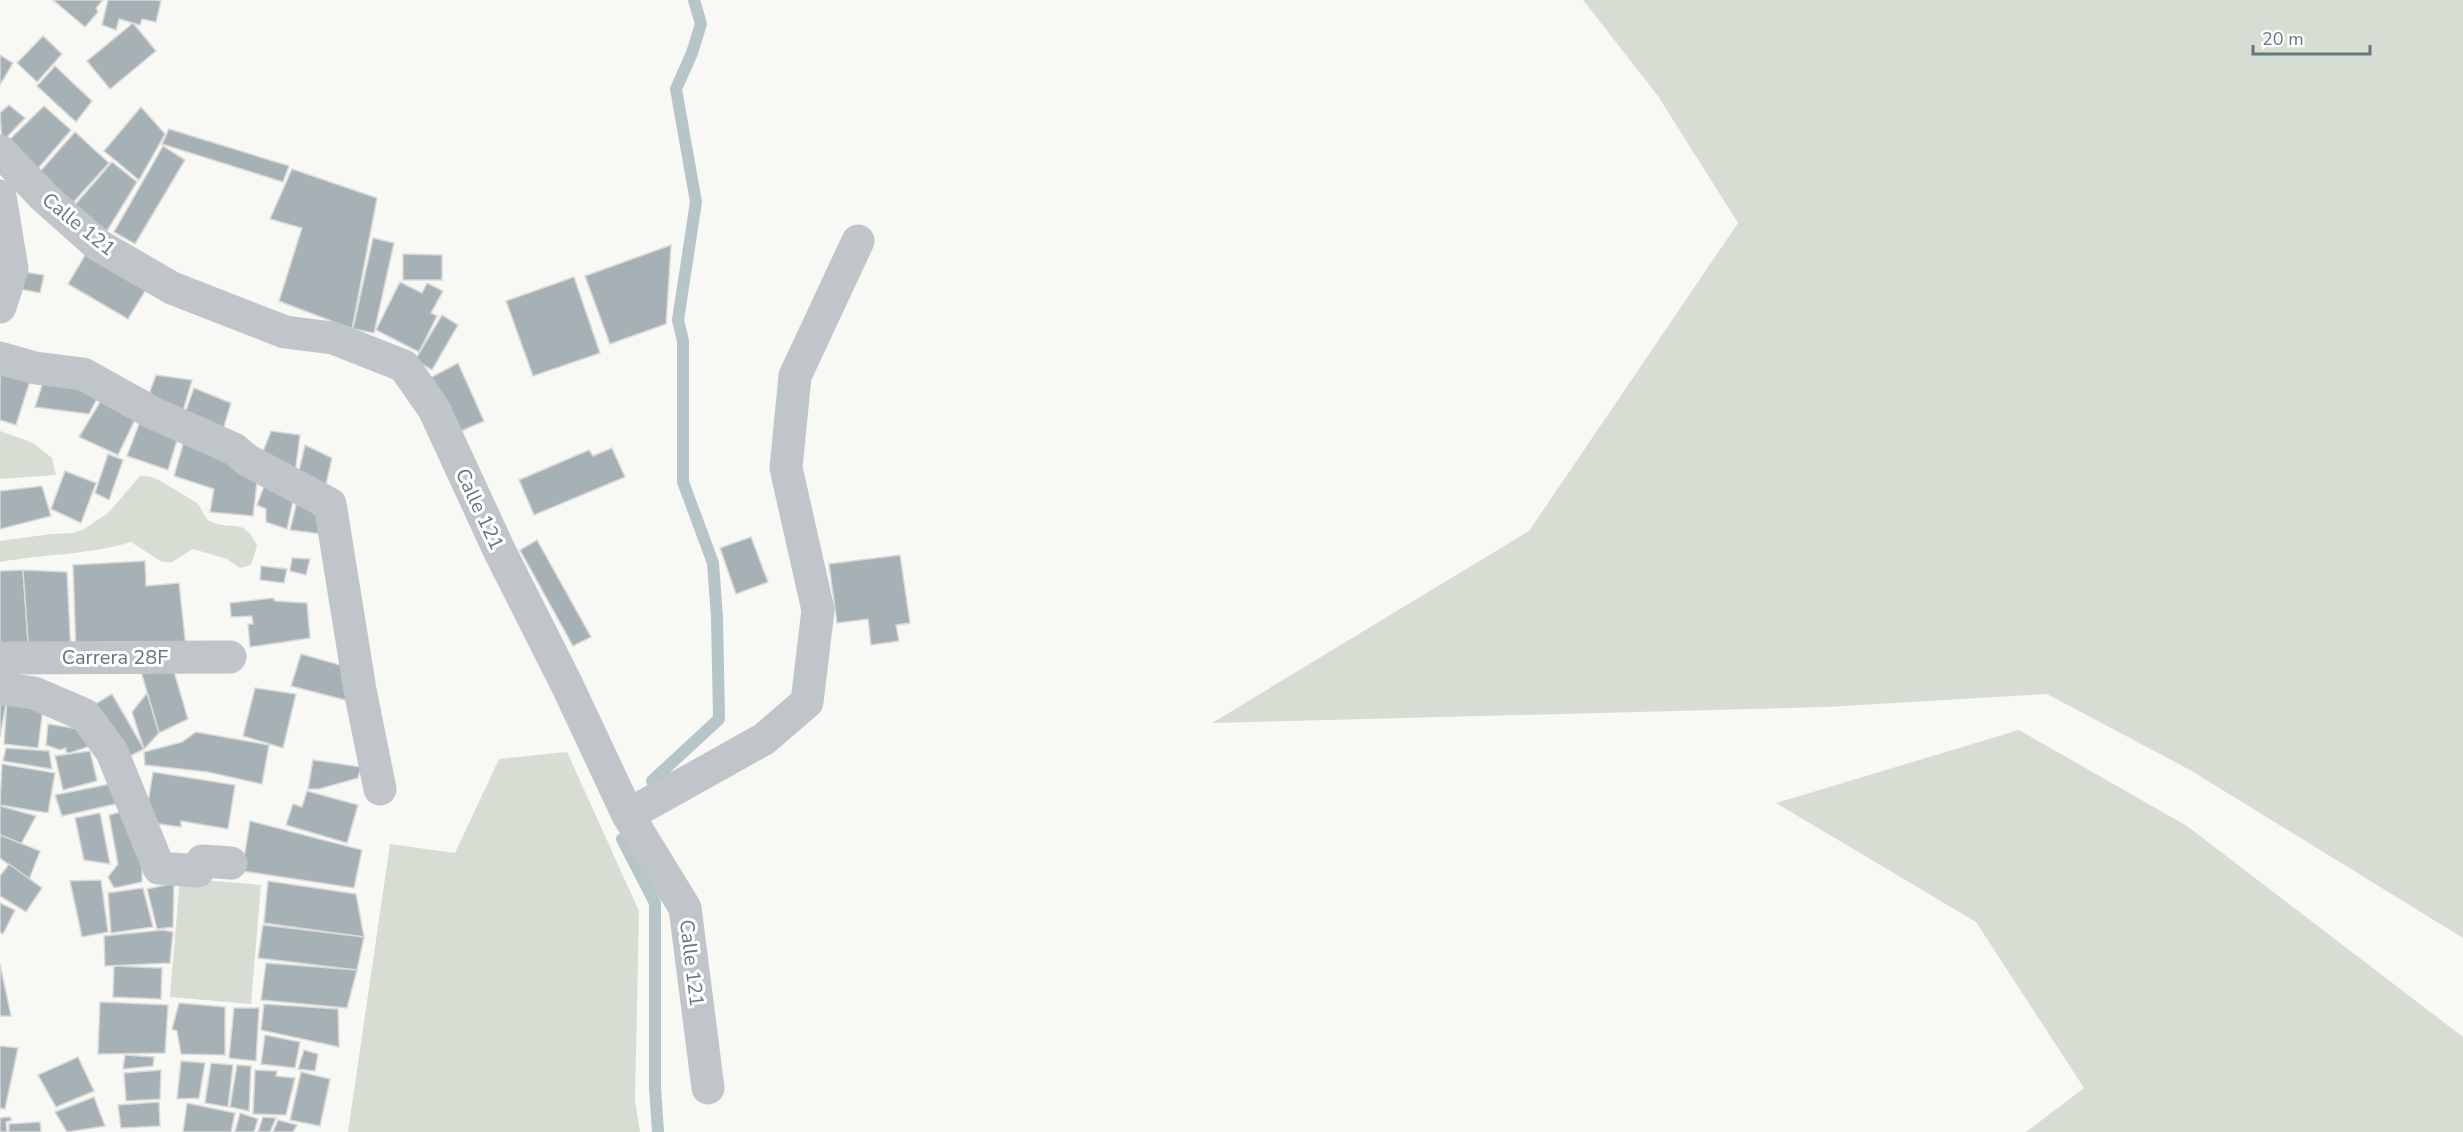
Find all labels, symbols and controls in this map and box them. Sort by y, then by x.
scale bar [2253,18,2370,56]
text: 20 m [2262,27,2304,51]
street label: Calle 121 [36,186,121,262]
street label: Calle 121 [449,464,510,554]
street label: Carrera 28F [62,644,168,671]
street label: Calle 121 [673,918,710,1008]

